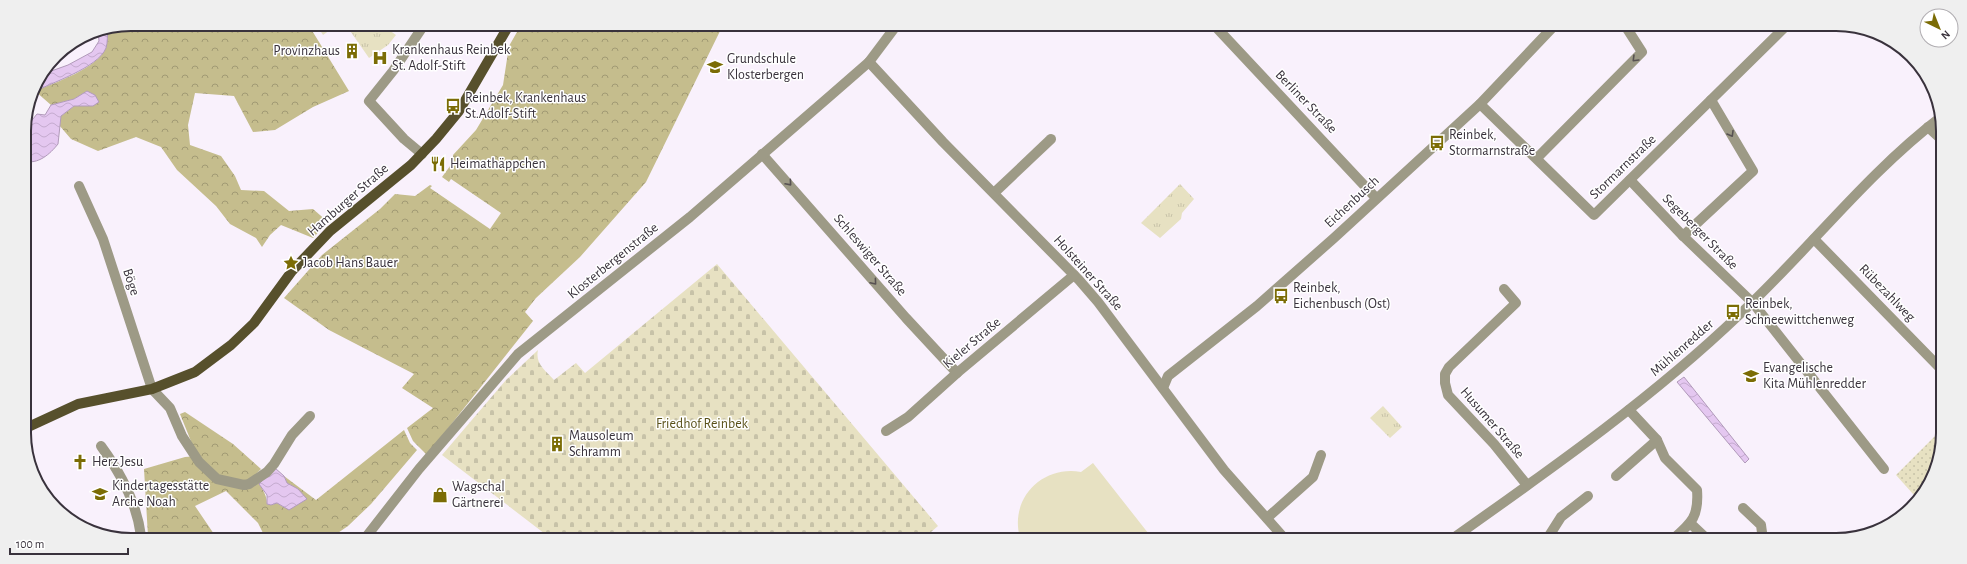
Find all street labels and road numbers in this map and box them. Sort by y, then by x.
street label: Berliner Straße [1273,68,1339,136]
street label: Stormarnstraße [1587,132,1659,202]
street label: Hamburger Straße [305,161,391,239]
street label: Eichenbusch [1322,173,1382,231]
street label: Segeberger Straße [1660,192,1740,272]
street label: Schleswiger Straße [831,211,909,299]
street label: Klosterbergenstraße [565,220,661,302]
street label: Holsteiner Straße [1051,233,1125,313]
street label: Rübezahlweg [1856,262,1918,324]
street label: Böge [120,267,142,297]
street label: Kieler Straße [941,315,1003,371]
street label: Mühlenredder [1648,317,1717,379]
street label: Husumer Straße [1457,385,1527,461]

